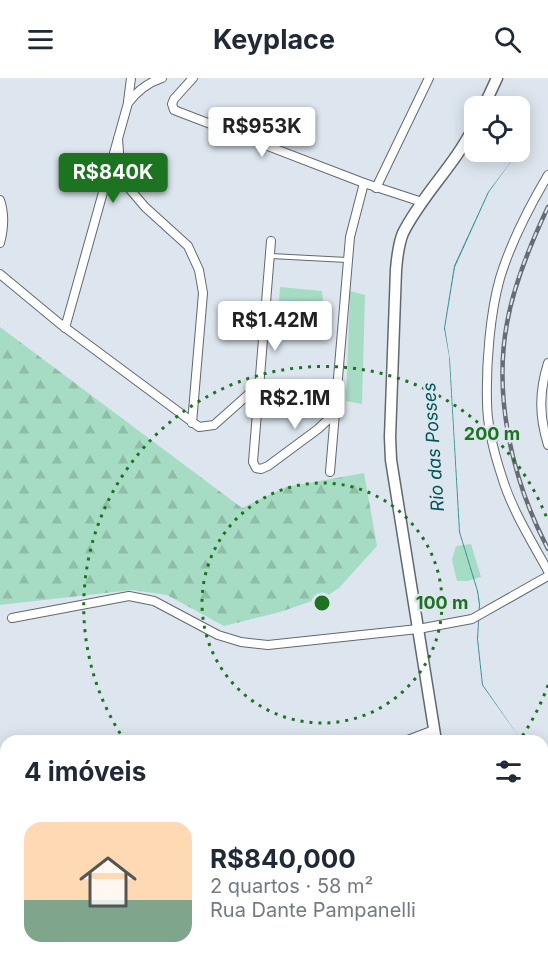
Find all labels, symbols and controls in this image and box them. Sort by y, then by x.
icon: menu [24,23,57,56]
text: Keyplace [213,23,335,56]
icon: search [491,23,524,56]
map controls [464,96,530,162]
button: locate [464,96,530,162]
pin: R$953K [213,107,311,158]
text: R$953K [222,114,302,138]
pin: R$840K [64,153,162,204]
text: R$840K [73,160,153,184]
pin: R$1.42M [220,301,330,352]
text: R$1.42M [232,308,318,332]
pin: R$2.1M [246,379,344,430]
water label: Rio das Posses [418,382,448,512]
text: R$2.1M [260,386,330,410]
text: 200 m [464,423,520,444]
text: 100 m [416,592,468,613]
centre of rings [312,593,332,613]
icon: filters [492,755,525,788]
text: 4 imóveis [24,756,146,787]
text: R$840,000 [210,843,356,874]
icon: home [72,846,144,918]
text: 2 quartos · 58 m² [210,874,373,898]
text: Rua Dante Pampanelli [210,898,416,922]

